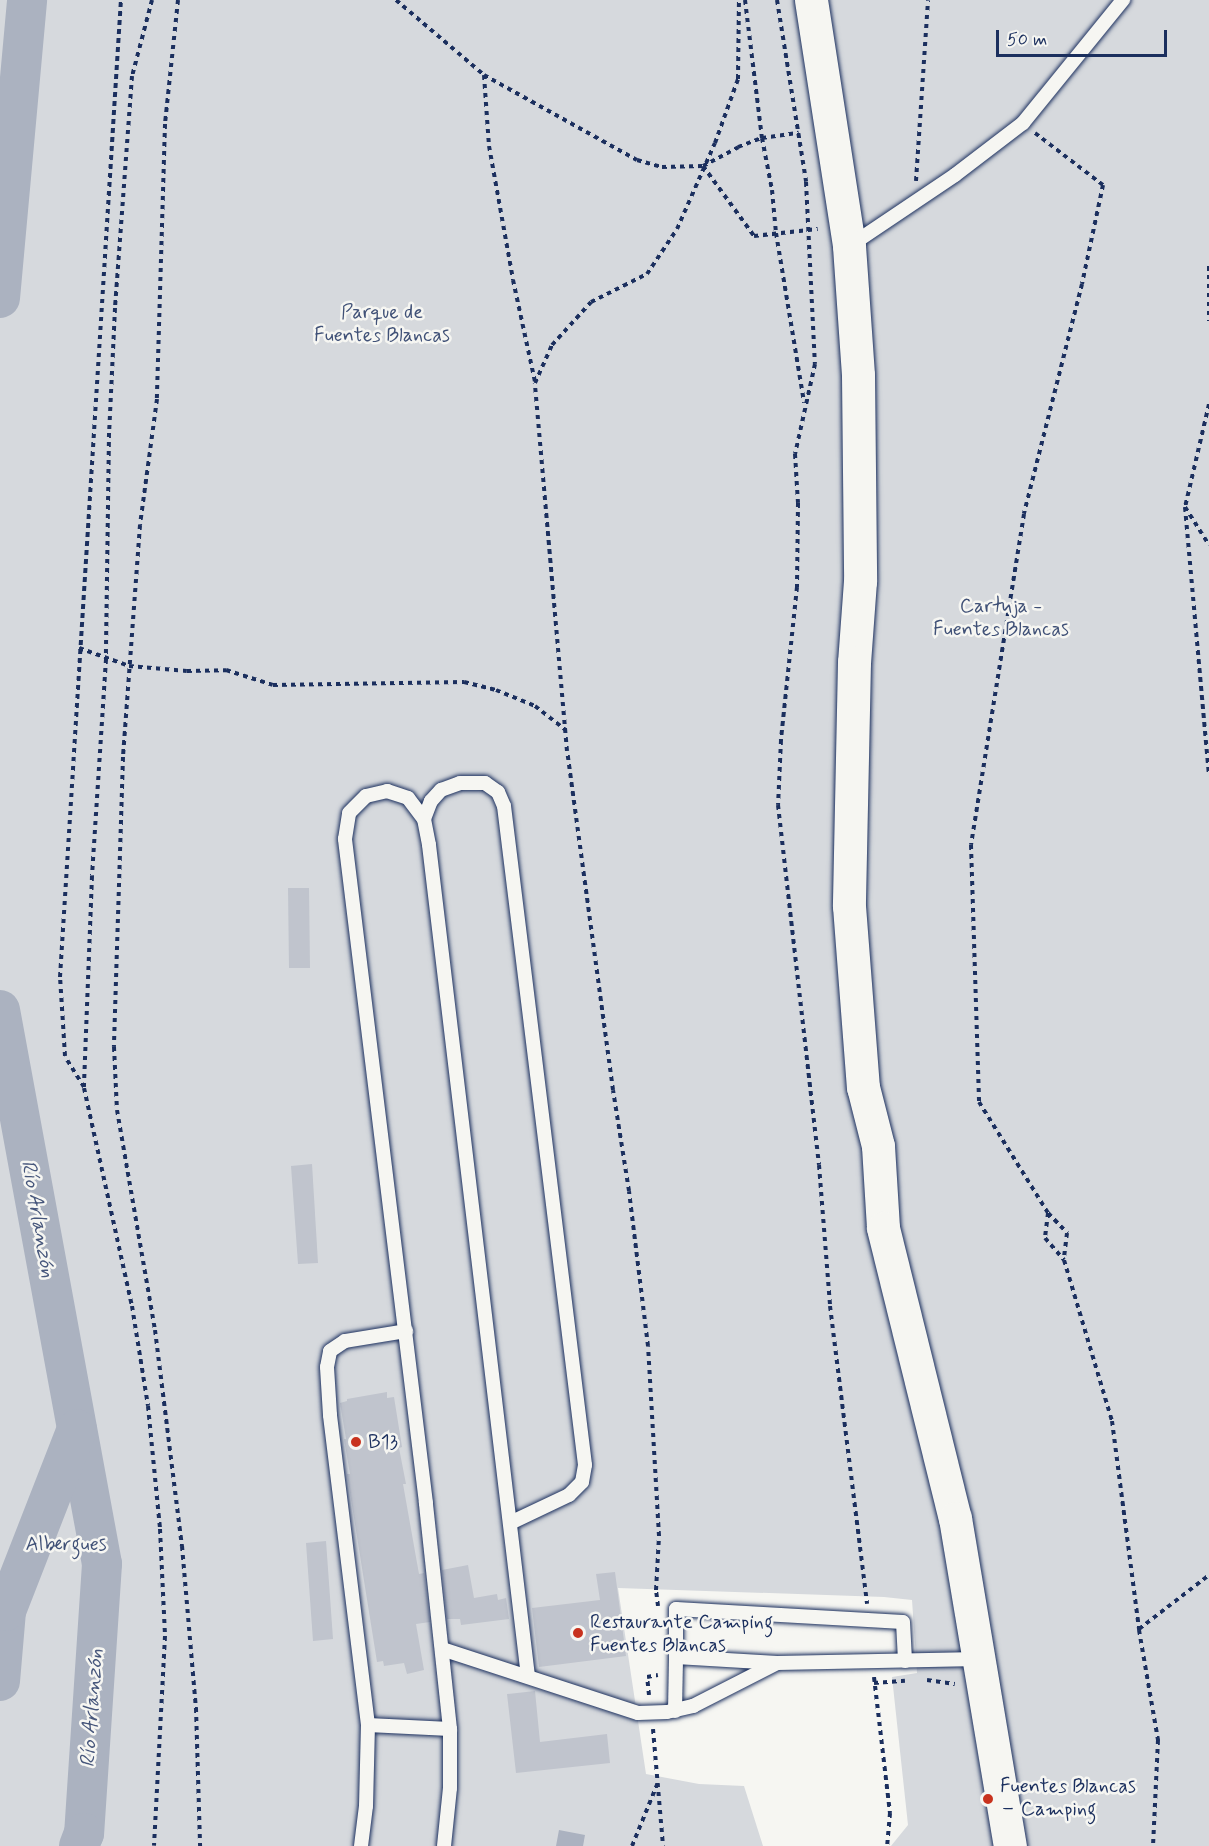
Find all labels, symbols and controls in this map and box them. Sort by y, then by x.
scale bar [999,18,1170,56]
text: 50 m [1007,28,1047,52]
park label: Parque de Fuentes Blancas [311,300,453,347]
park label: Cartuja - Fuentes Blancas [930,594,1072,641]
water label: Río Arlanzón [15,1159,61,1279]
place label: B13 [368,1430,398,1454]
marker: B13 [349,1435,363,1449]
park label: Albergues [25,1532,107,1556]
place label: Restaurante Camping Fuentes Blancas [590,1610,774,1657]
marker: Restaurante Camping Fuentes Blancas [571,1626,585,1640]
water label: Río Arlanzón [75,1649,109,1767]
place label: Fuentes Blancas – Camping [1000,1775,1142,1822]
marker: Fuentes Blancas – Camping [981,1792,995,1806]

